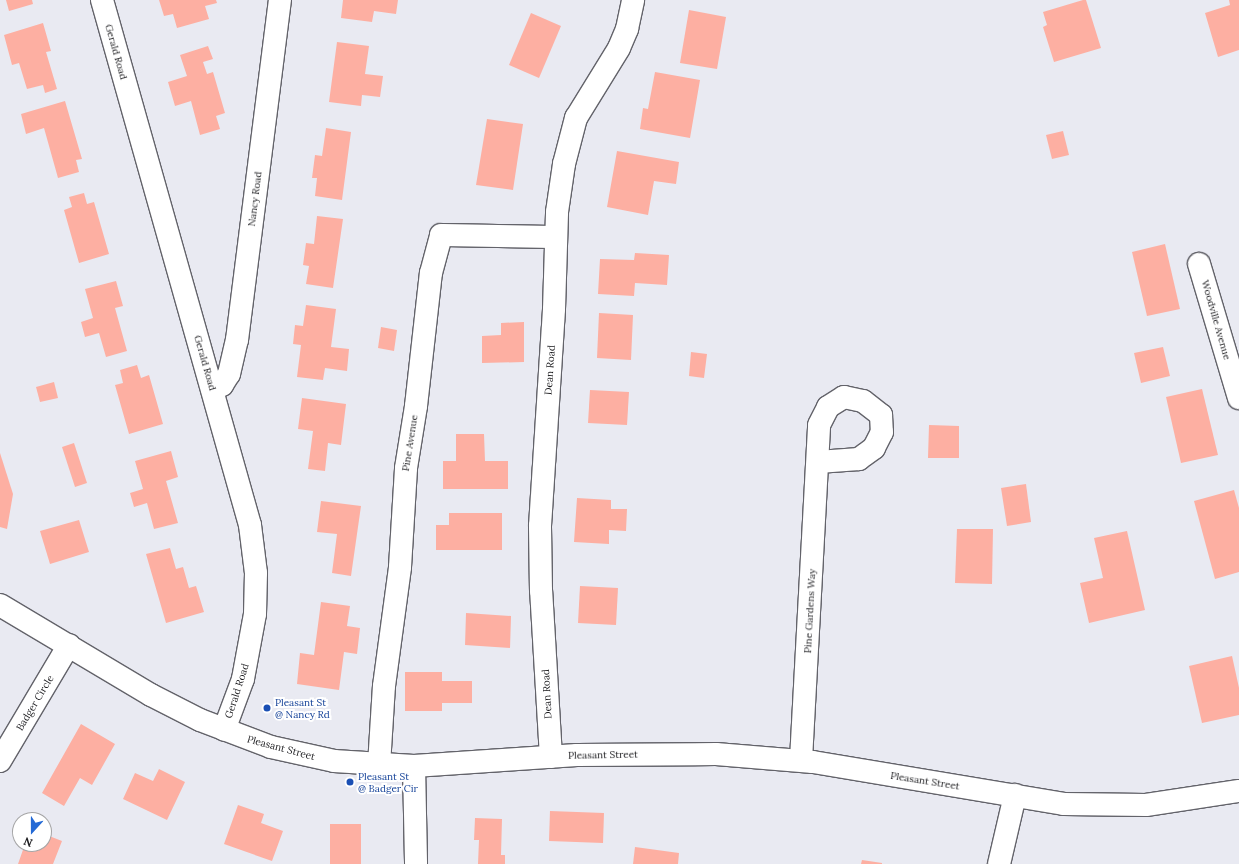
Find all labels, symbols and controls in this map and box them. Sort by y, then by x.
street label: Gerald Road [102,23,130,81]
street label: Nancy Road [246,171,264,227]
street label: Woodville Avenue [1199,279,1233,361]
street label: Gerald Road [191,334,219,392]
street label: Dean Road [542,345,558,395]
street label: Pine Avenue [400,414,420,472]
street label: Pine Gardens Way [802,568,818,654]
street label: Gerald Road [222,662,252,720]
street label: Dean Road [540,669,554,719]
street label: Badger Circle [14,673,56,733]
place label: Pleasant St @ Nancy Rd [275,696,330,720]
marker: Pleasant St @ Nancy Rd [262,703,272,713]
street label: Pleasant Street [246,733,316,763]
street label: Pleasant Street [568,748,638,762]
place label: Pleasant St @ Badger Cir [358,770,418,794]
street label: Pleasant Street [890,770,960,792]
marker: Pleasant St @ Badger Cir [345,777,355,787]
north arrow [12,812,52,852]
text: N [22,834,35,850]

